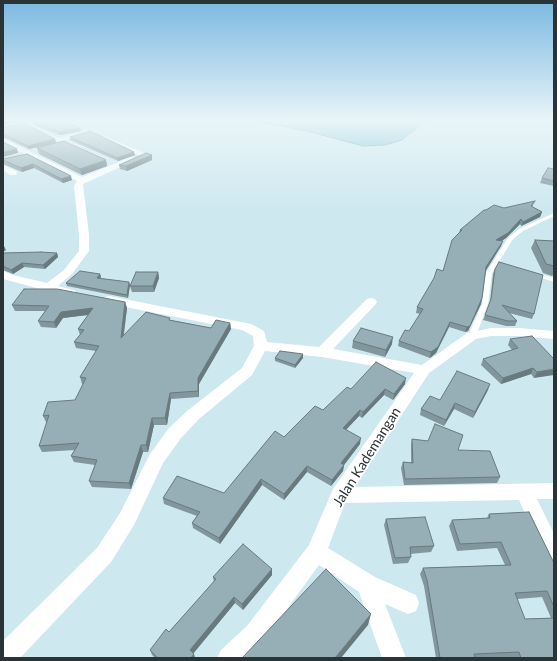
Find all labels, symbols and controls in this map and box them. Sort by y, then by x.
street label: Jalan Kademangan [330,404,404,510]

